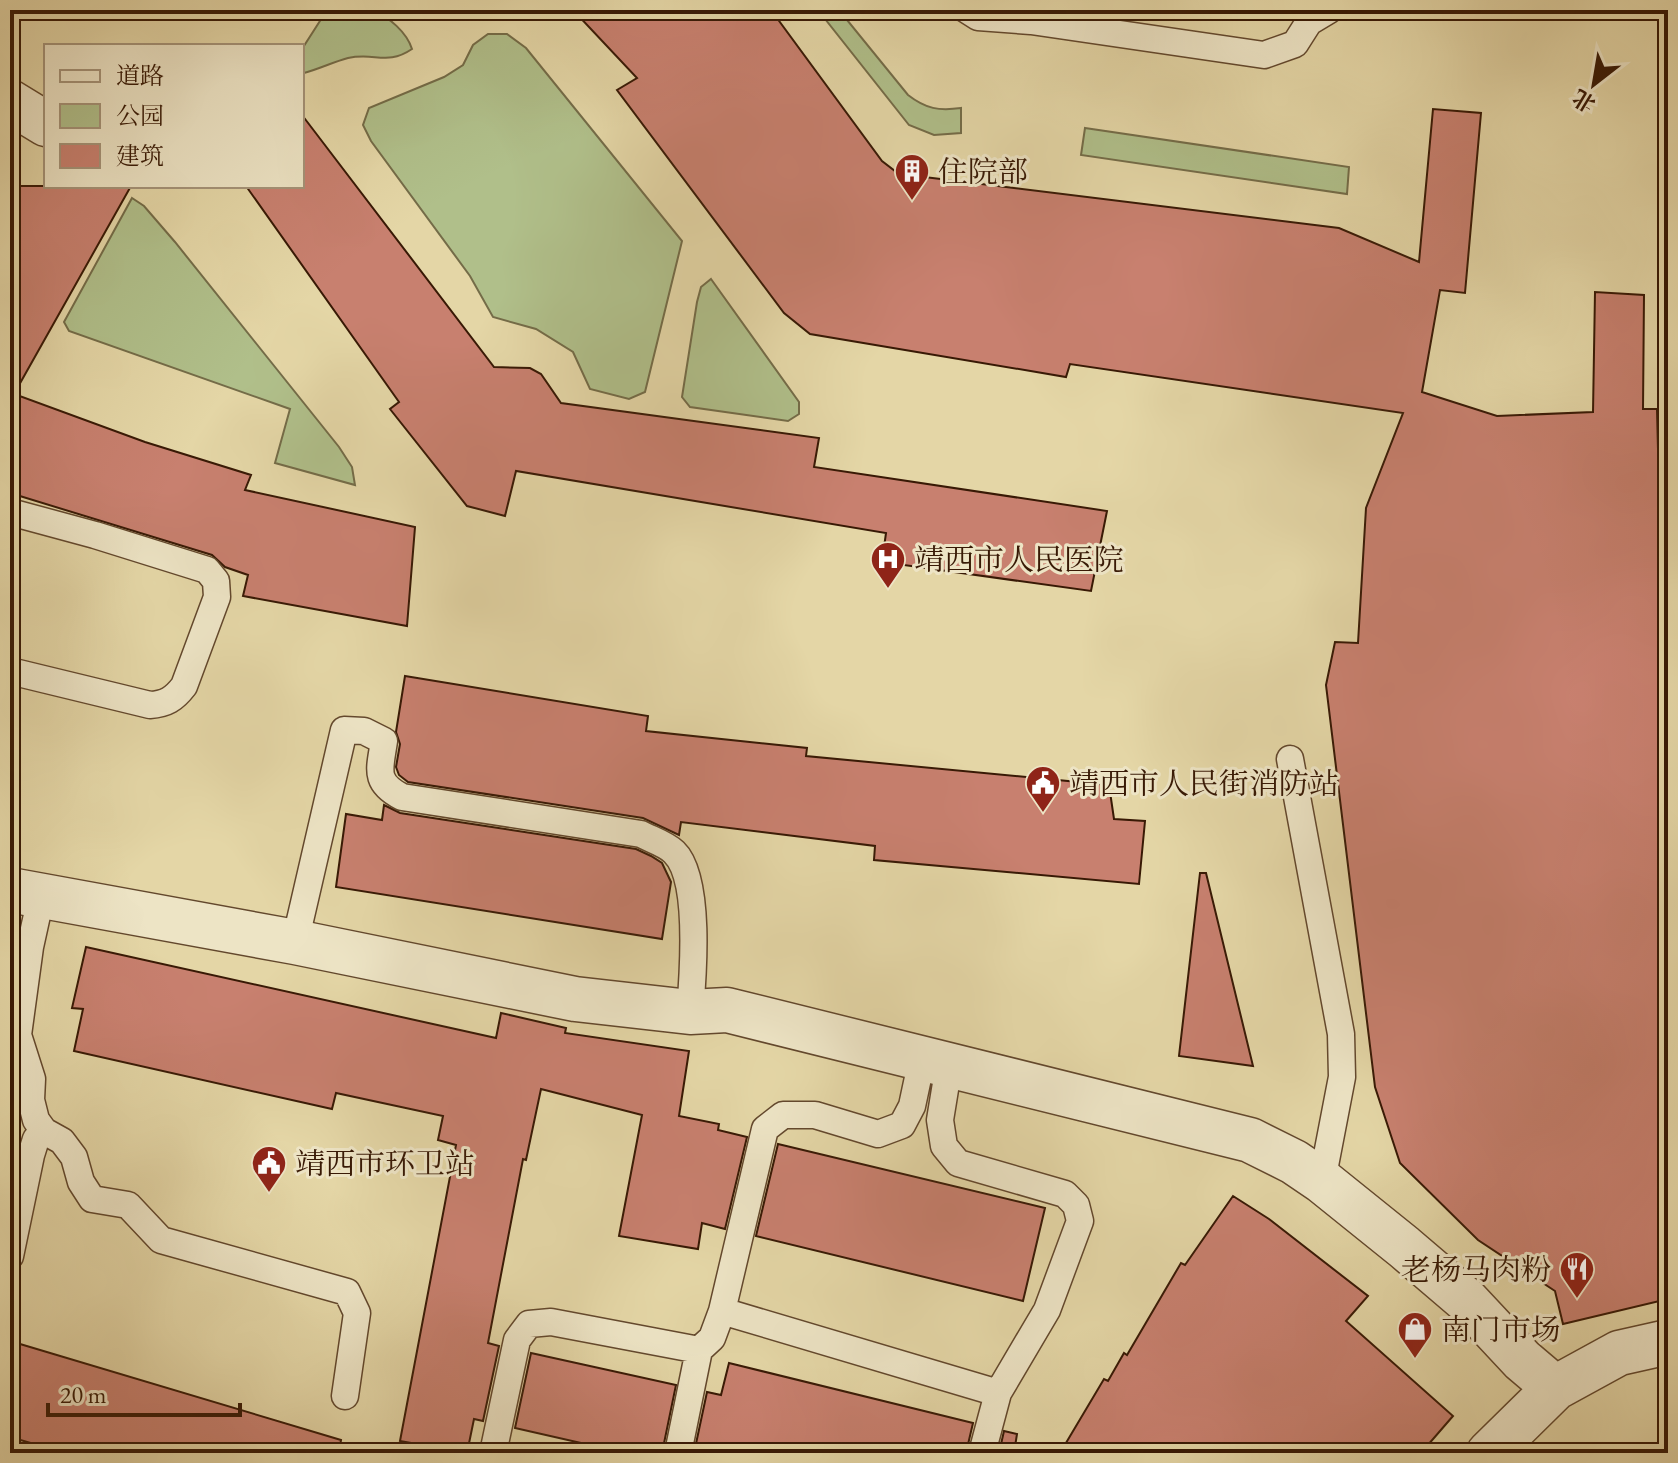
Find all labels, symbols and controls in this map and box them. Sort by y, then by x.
legend [44,44,304,188]
north arrow [1554,44,1634,124]
text: 道路 [116,60,164,91]
text: 北 [1567,83,1601,119]
text: 公园 [116,100,164,131]
text: 建筑 [116,140,164,171]
building icon: 住院部 [893,152,931,202]
place label: 住院部 [938,152,1028,191]
hospital icon: 靖西市人民医院 [869,540,907,590]
place label: 靖西市人民医院 [914,540,1124,579]
public building icon: 靖西市人民街消防站 [1024,764,1062,814]
place label: 靖西市人民街消防站 [1069,764,1339,803]
public building icon: 靖西市环卫站 [250,1144,288,1194]
place label: 靖西市环卫站 [295,1144,475,1183]
place label: 老杨马肉粉 [1401,1250,1551,1289]
restaurant icon: 老杨马肉粉 [1558,1250,1596,1300]
shop icon: 南门市场 [1396,1310,1434,1360]
place label: 南门市场 [1441,1310,1561,1349]
scale bar [48,1367,240,1417]
text: 20 m [60,1379,107,1410]

